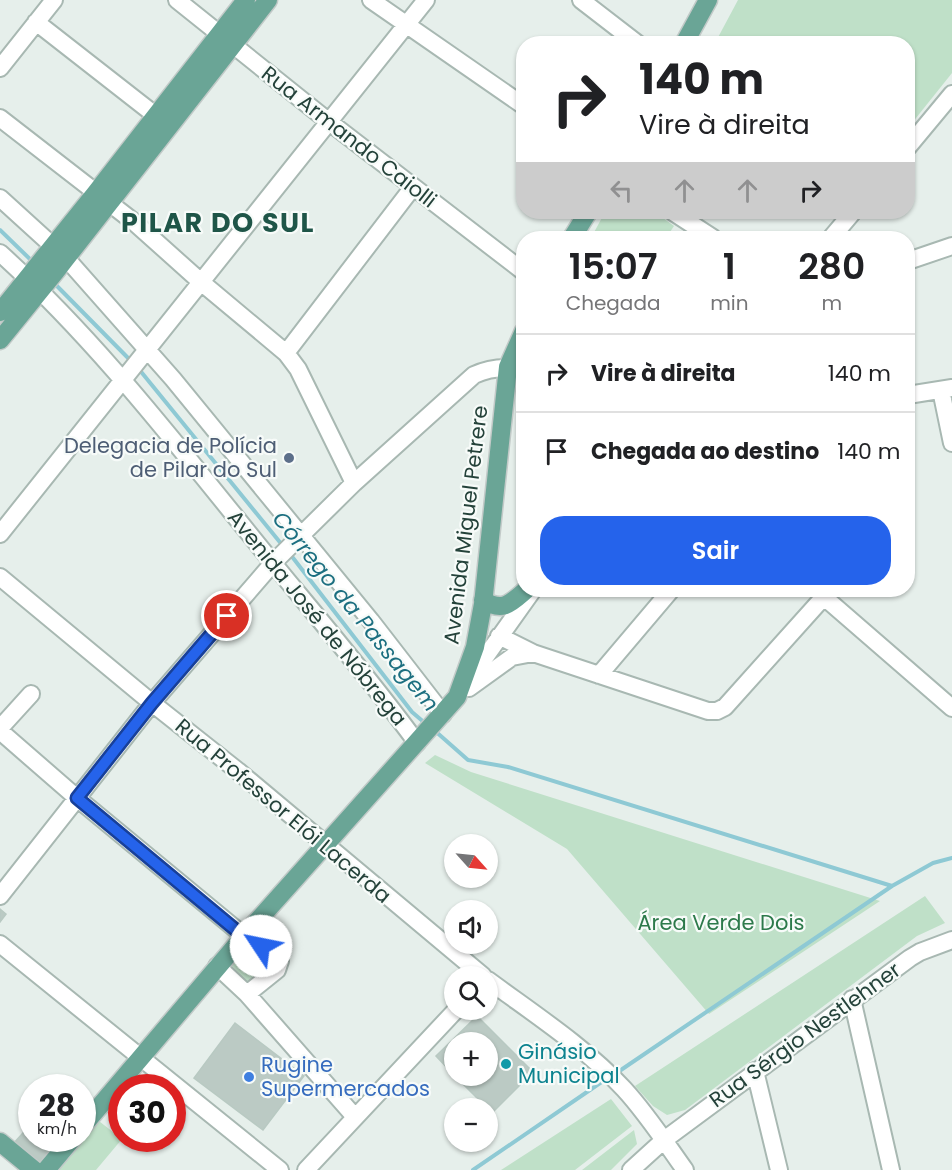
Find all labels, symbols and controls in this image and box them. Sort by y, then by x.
text: 140 m [639,50,764,109]
street label: Rua Armando Caiolli [256,59,443,214]
icon: right [540,60,618,138]
text: Vire à direita [639,106,810,143]
icon: left [605,174,638,207]
icon: ahead [668,174,701,207]
icon: ahead [731,174,764,207]
icon: right [794,174,827,207]
district label: PILAR DO SUL [121,204,315,241]
text: 15:07 [569,241,657,292]
text: 1 [723,241,736,292]
text: 280 [798,241,865,292]
text: Chegada [566,289,660,317]
text: min [710,289,748,317]
text: m [821,289,842,317]
icon: right [540,357,573,390]
text: Vire à direita [591,358,736,389]
text: 140 m [828,358,891,389]
street label: Avenida Miguel Petrere [436,404,495,646]
place label: Delegacia de Polícia de Pilar do Sul [64,431,277,484]
icon: arrive [540,435,573,468]
text: Chegada ao destino [591,436,819,467]
text: 140 m [837,436,900,467]
marker: Delegacia de Polícia de Pilar do Sul [282,451,296,465]
street label: Avenida José de Nóbrega [221,504,414,732]
water label: Córrego da Passagem [265,505,446,718]
button: Sair [540,516,891,585]
pin [201,590,252,641]
icon: arrive [210,599,243,632]
street label: Rua Professor Elói Lacerda [169,712,397,910]
north arrow [444,834,498,888]
map controls [444,834,498,1152]
button: sound [444,900,498,954]
park label: Área Verde Dois [637,908,805,937]
position arrow [229,914,293,978]
street label: Rua Sérgio Nestlehner [703,955,906,1114]
button: search [444,966,498,1020]
button: + [444,1032,498,1086]
place label: Ginásio Municipal [518,1037,620,1090]
place label: Rugine Supermercados [261,1050,430,1103]
marker: Ginásio Municipal [499,1057,513,1071]
marker: Rugine Supermercados [242,1070,256,1084]
speed limit sign: 30 [108,1074,186,1152]
text: 28 [39,1084,75,1127]
button: − [444,1098,498,1152]
text: km/h [37,1118,77,1139]

